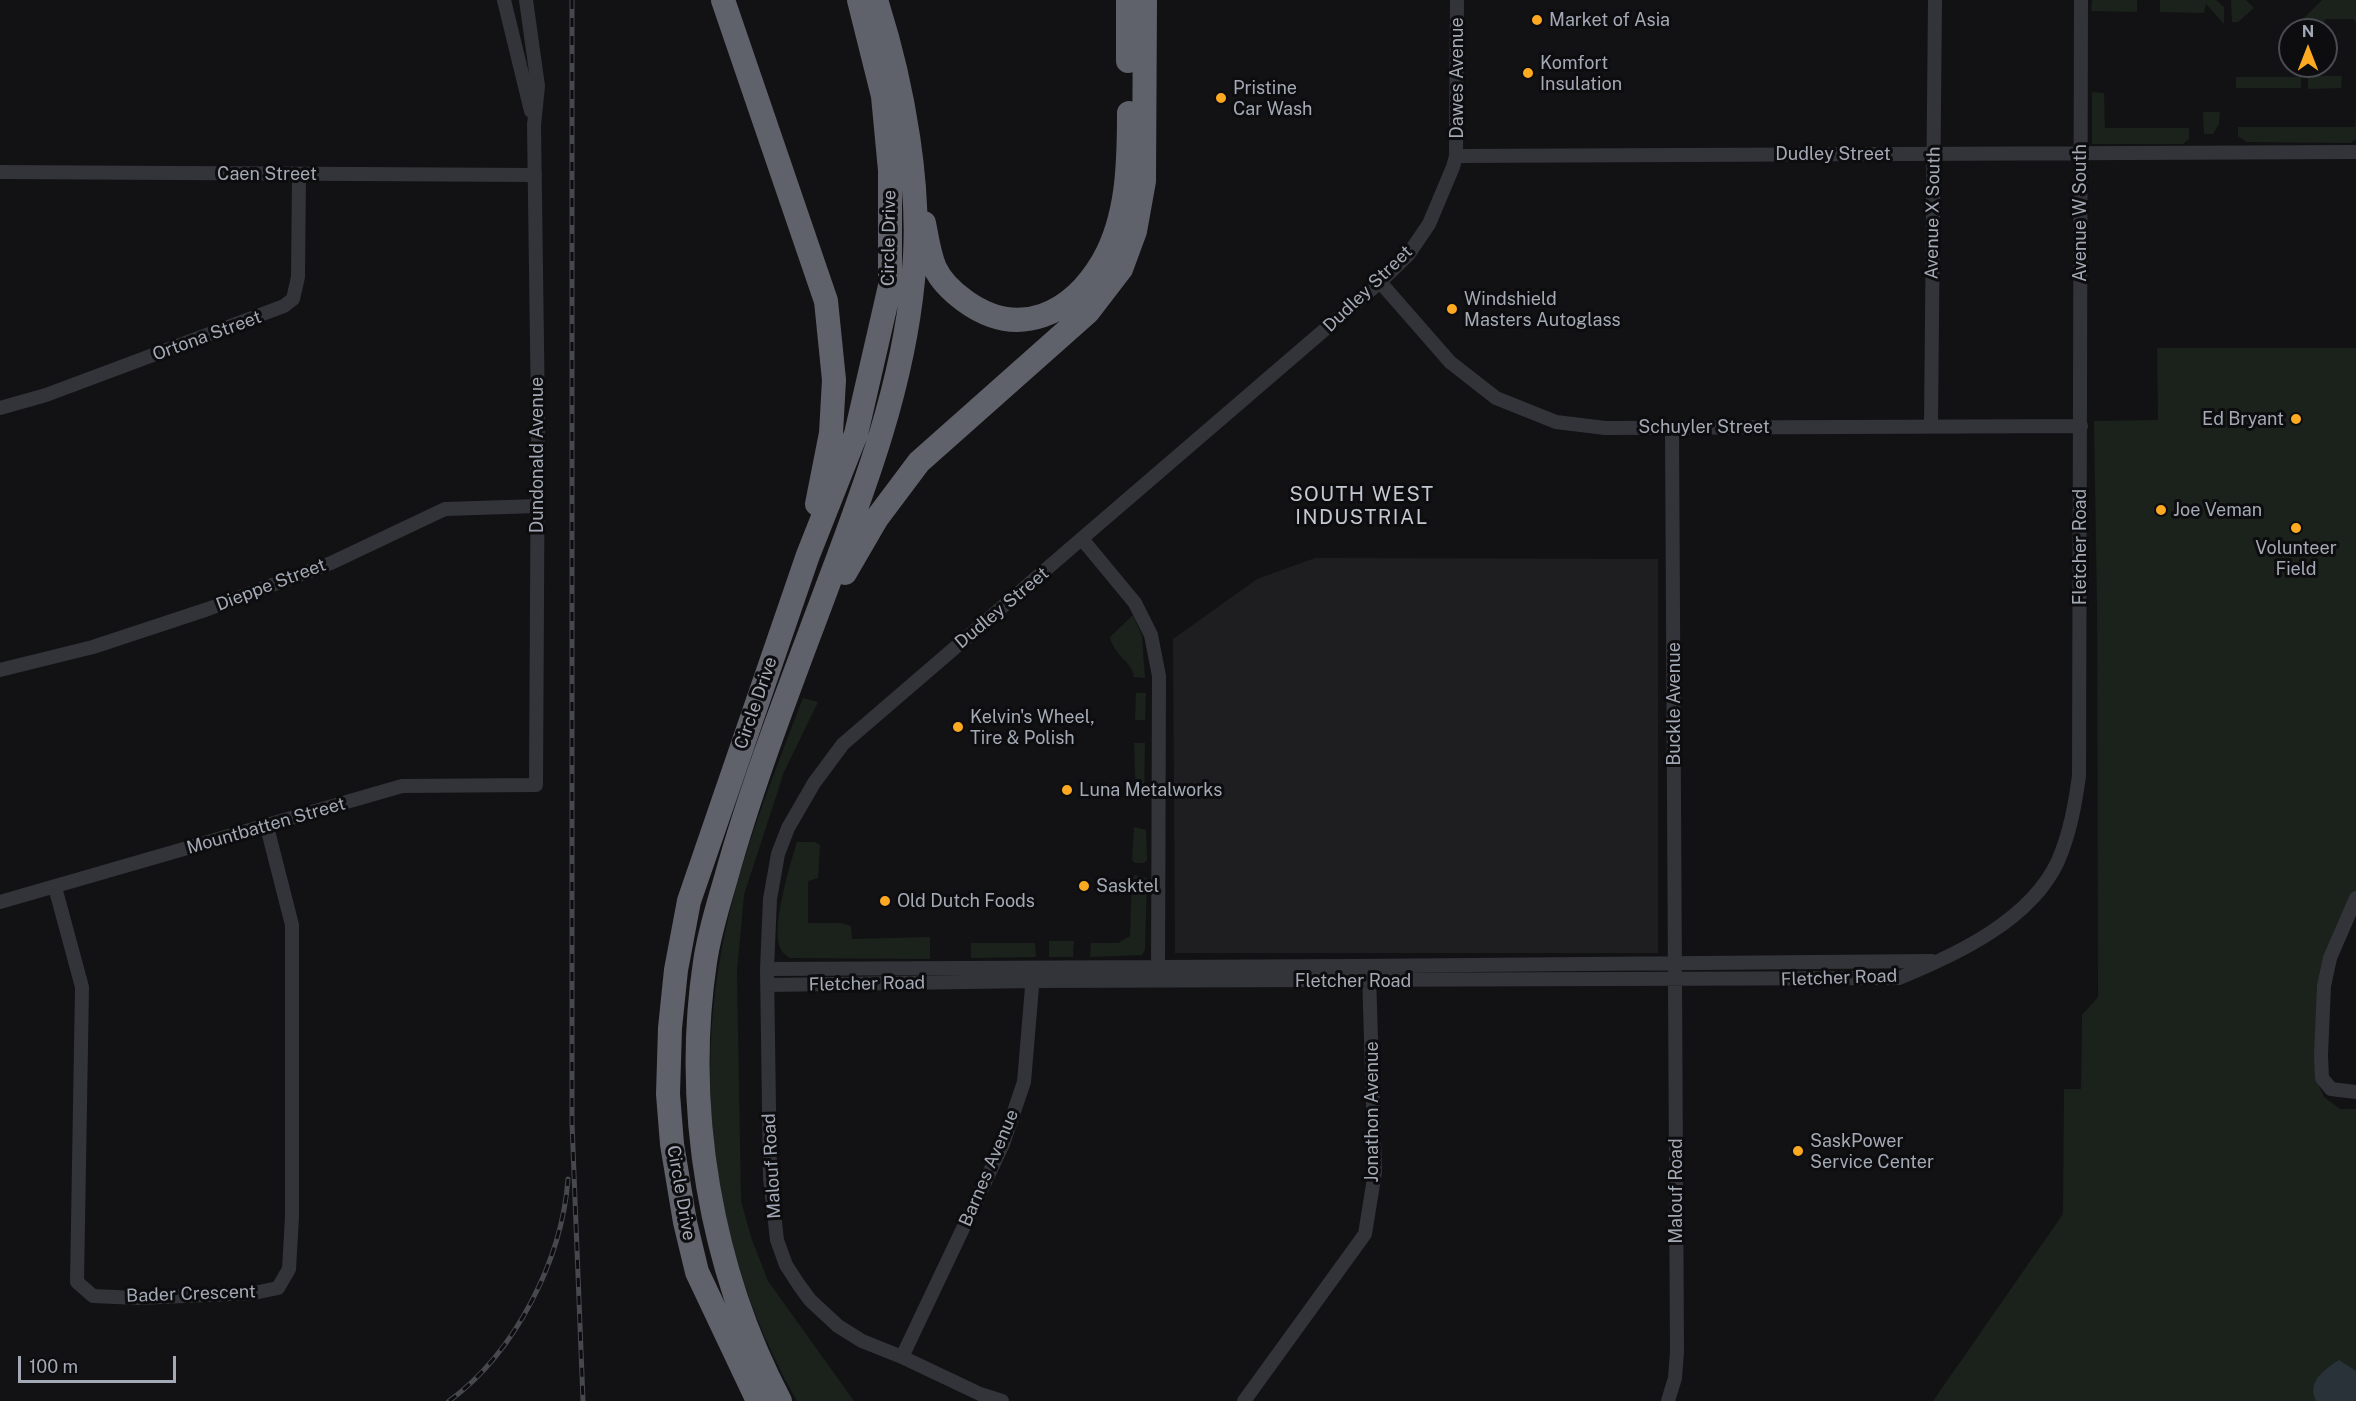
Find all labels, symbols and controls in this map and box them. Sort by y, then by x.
place label: Market of Asia [1549,9,1670,31]
marker: Market of Asia [1530,13,1544,27]
street label: Dawes Avenue [1446,17,1468,139]
north arrow [2278,18,2338,78]
text: N [2302,22,2314,41]
place label: Komfort Insulation [1540,52,1622,94]
marker: Komfort Insulation [1521,66,1535,80]
place label: Pristine Car Wash [1233,77,1312,119]
marker: Pristine Car Wash [1214,91,1228,105]
street label: Dudley Street [1775,143,1891,165]
street label: Avenue W South [2069,144,2091,282]
street label: Avenue X South [1921,146,1945,280]
street label: Caen Street [217,163,317,185]
street label: Circle Drive [877,190,901,286]
street label: Dudley Street [1319,241,1417,337]
place label: Windshield Masters Autoglass [1464,288,1621,330]
marker: Windshield Masters Autoglass [1445,302,1459,316]
street label: Ortona Street [150,306,264,366]
street label: Dundonald Avenue [526,377,548,533]
place label: Ed Bryant [2202,408,2284,430]
marker: Ed Bryant [2289,412,2303,426]
street label: Schuyler Street [1638,416,1770,438]
district label: SOUTH WEST INDUSTRIAL [1289,483,1435,530]
street label: Fletcher Road [2069,489,2091,605]
place label: Joe Veman [2173,499,2262,521]
marker: Joe Veman [2154,503,2168,517]
marker: Volunteer Field [2289,521,2303,535]
place label: Volunteer Field [2255,537,2337,580]
street label: Dieppe Street [213,554,329,616]
street label: Dudley Street [951,563,1053,653]
street label: Buckle Avenue [1663,642,1685,766]
street label: Circle Drive [730,654,782,752]
place label: Kelvin's Wheel, Tire & Polish [970,706,1095,748]
marker: Kelvin's Wheel, Tire & Polish [951,720,965,734]
place label: Luna Metalworks [1079,779,1222,801]
marker: Luna Metalworks [1060,783,1074,797]
street label: Mountbatten Street [184,793,348,859]
place label: Sasktel [1096,875,1159,897]
marker: Sasktel [1077,879,1091,893]
place label: Old Dutch Foods [897,890,1035,912]
marker: Old Dutch Foods [878,894,892,908]
street label: Fletcher Road [1780,965,1898,991]
street label: Fletcher Road [1295,970,1411,992]
street label: Fletcher Road [809,972,925,996]
street label: Jonathon Avenue [1361,1041,1383,1183]
street label: Barnes Avenue [955,1106,1023,1230]
street label: Malouf Road [758,1113,786,1219]
place label: SaskPower Service Center [1810,1130,1934,1172]
street label: Malouf Road [1665,1138,1687,1244]
street label: Circle Drive [662,1144,700,1242]
marker: SaskPower Service Center [1791,1144,1805,1158]
street label: Bader Crescent [126,1281,256,1307]
scale bar [21,1344,178,1382]
text: 100 m [29,1356,78,1377]

